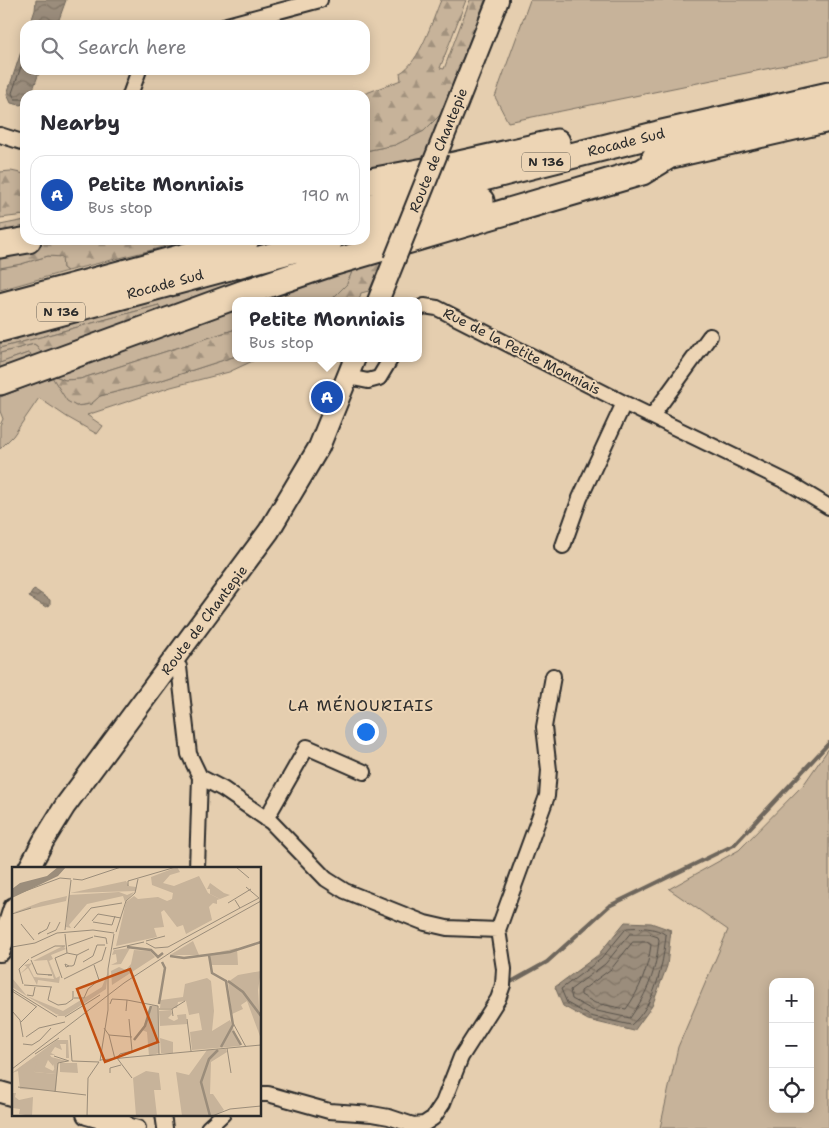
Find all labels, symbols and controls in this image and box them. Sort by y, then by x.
search box [20,20,370,75]
icon: search [38,34,66,62]
text: Search here [78,35,187,60]
street label: Route de Chantepie [405,85,471,215]
text: Nearby [40,109,120,137]
street label: Rocade Sud [586,124,667,160]
road number: N 136 [522,152,570,172]
text: Petite Monniais [88,172,244,197]
text: A [51,185,63,206]
text: 190 m [302,185,349,206]
text: Bus stop [88,197,153,218]
street label: Rocade Sud [125,265,206,303]
popup [232,297,422,362]
road number: N 136 [37,302,85,322]
street label: Rue de la Petite Monniais [440,303,604,399]
text: Petite Monniais [249,307,405,332]
text: Bus stop [249,332,314,353]
pin: A [311,378,343,416]
street label: Route de Chantepie [157,562,251,678]
district label: LA MÉNOURIAIS [288,695,434,716]
your location [353,719,379,745]
inset map [12,867,261,1116]
map controls [769,978,814,1113]
button: + [769,978,814,1023]
button: − [769,1023,814,1068]
button: locate [769,1068,814,1113]

